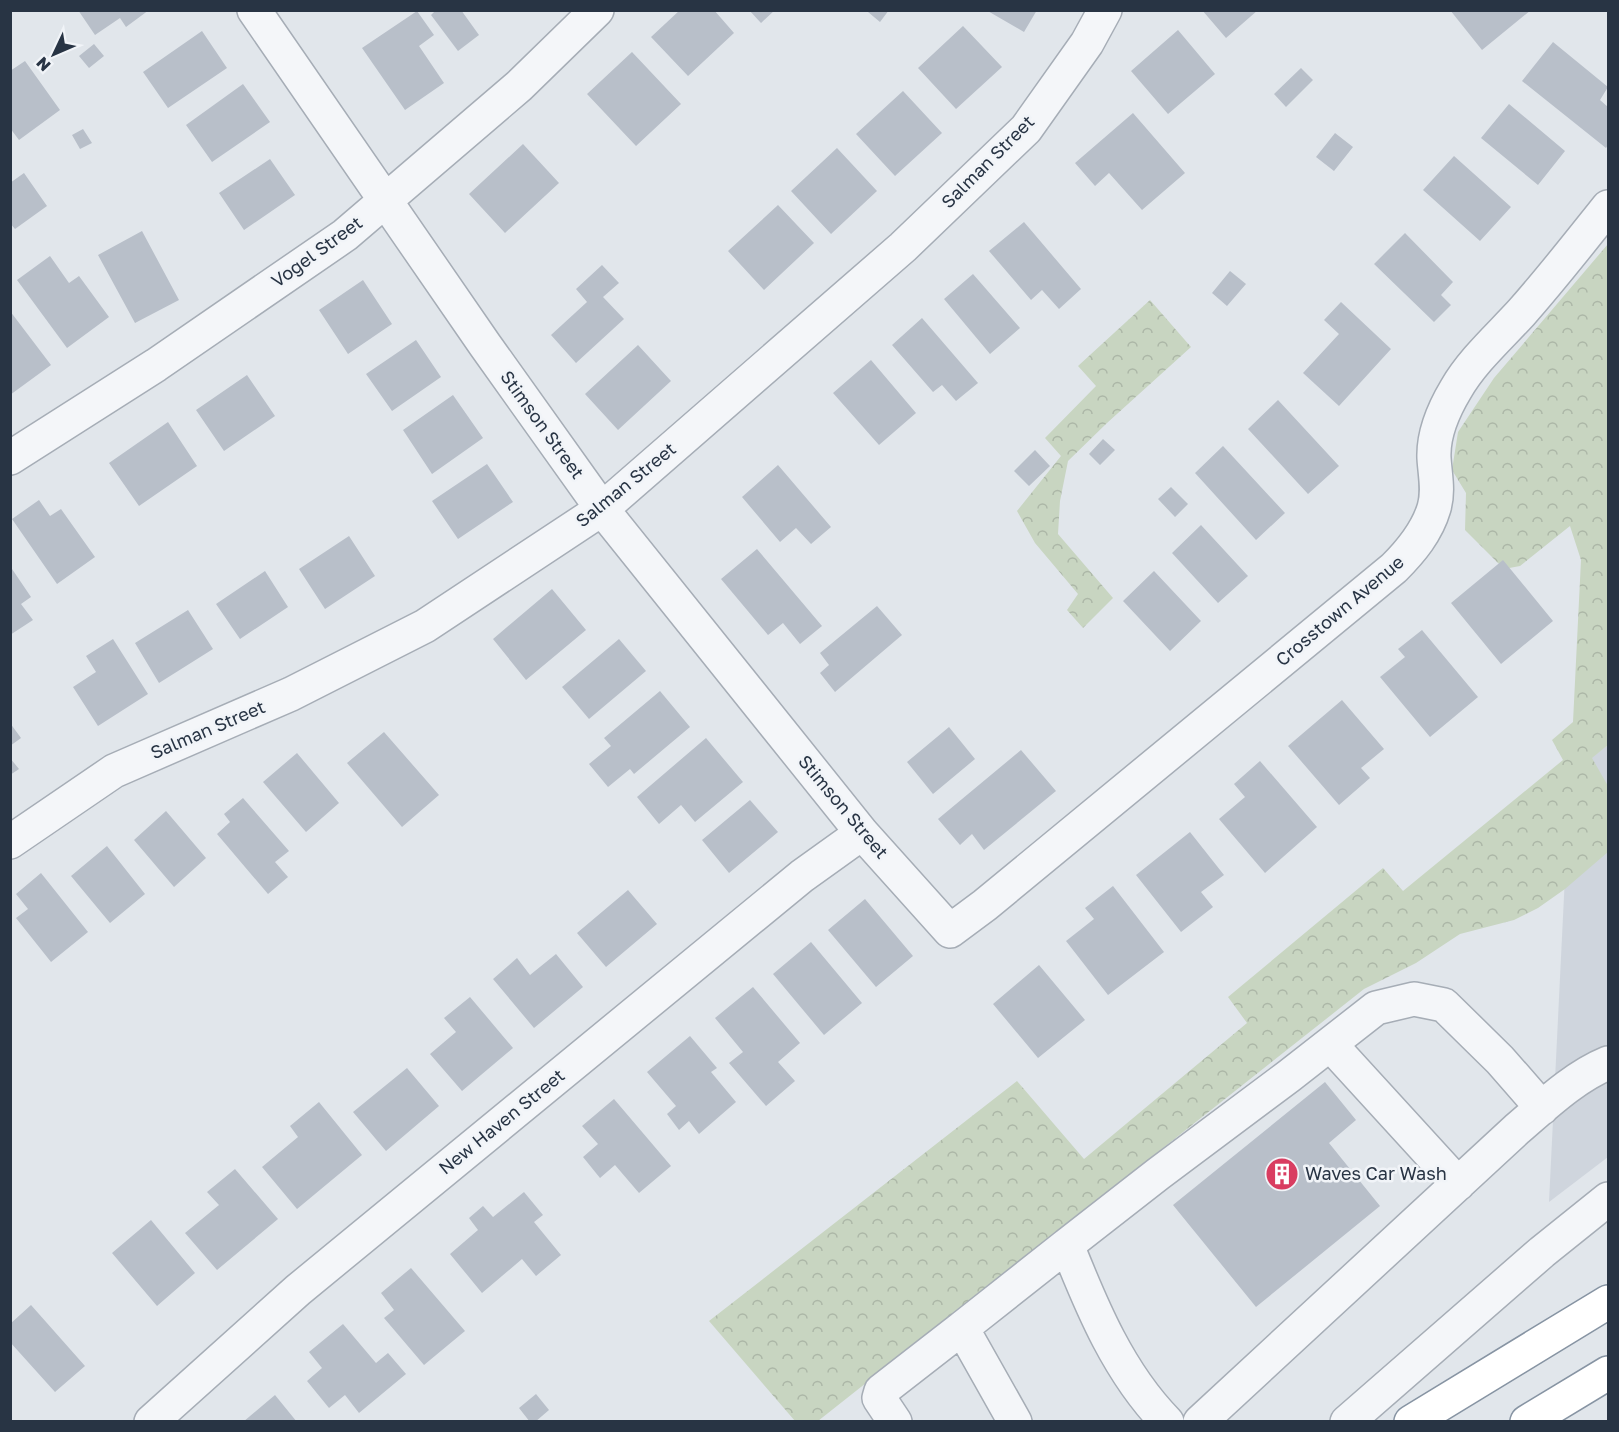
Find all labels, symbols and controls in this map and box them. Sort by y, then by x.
north arrow [24,24,84,84]
text: N [32,53,55,76]
street label: Salman Street [936,110,1038,212]
street label: Vogel Street [267,211,366,291]
street label: Stimson Street [496,366,589,483]
street label: Salman Street [571,437,680,531]
street label: Crosstown Avenue [1271,550,1408,670]
street label: Salman Street [147,695,268,763]
street label: Stimson Street [794,750,893,863]
street label: New Haven Street [434,1064,569,1179]
building icon: Waves Car Wash [1264,1156,1300,1192]
place label: Waves Car Wash [1305,1162,1447,1184]

